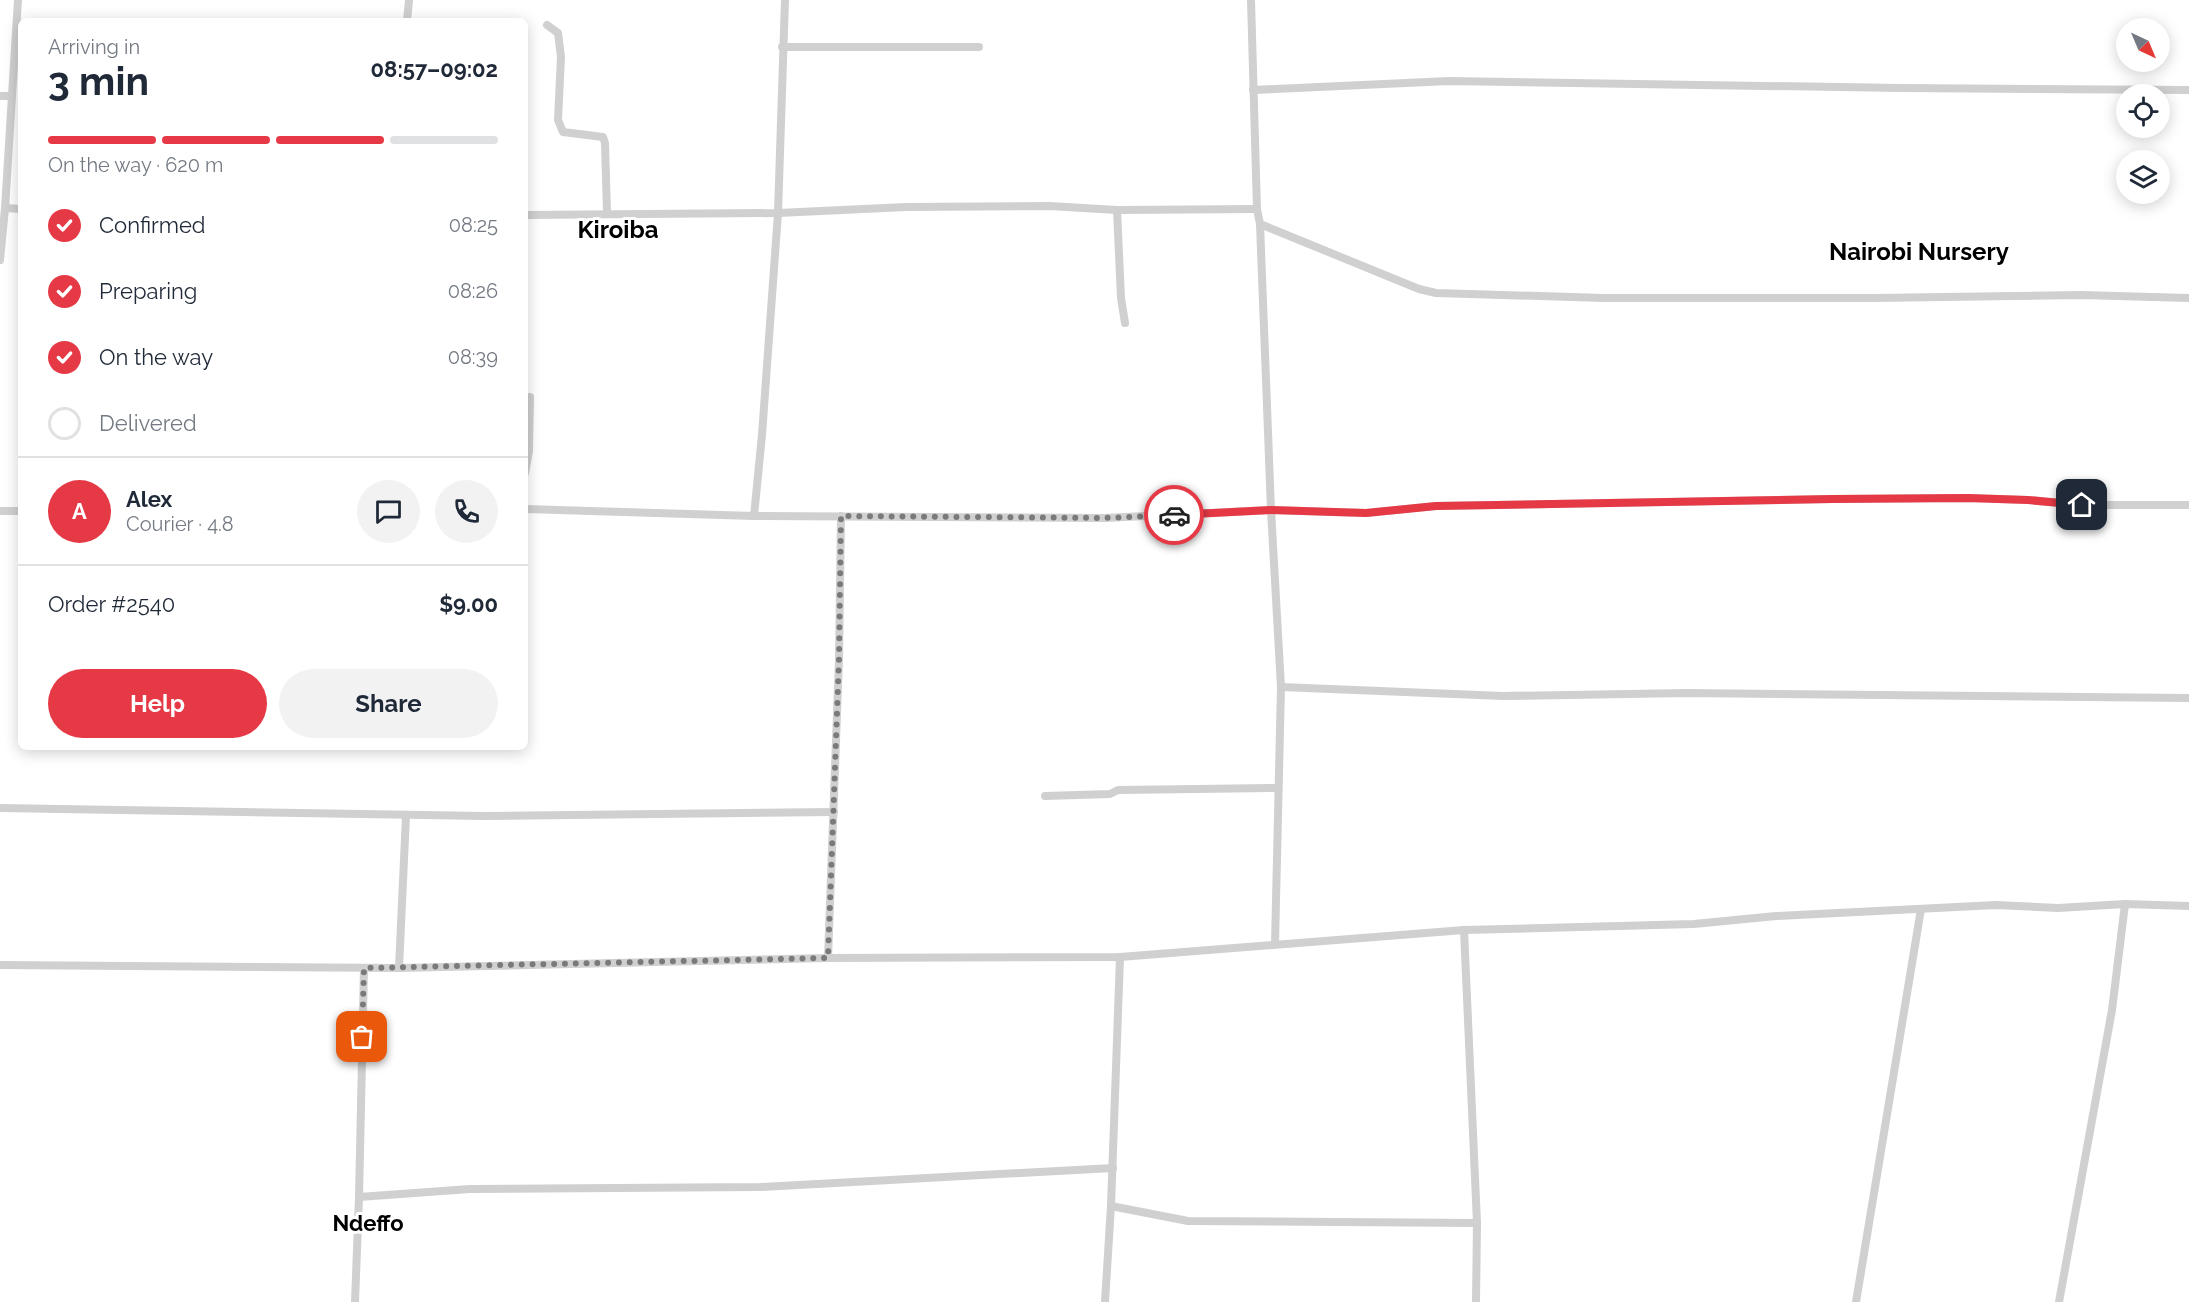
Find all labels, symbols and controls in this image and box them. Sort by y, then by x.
north arrow [2116,18,2170,72]
map controls [2116,18,2170,204]
text: Arriving in [48,35,140,59]
text: 08:57–09:02 [371,56,498,82]
text: 3 min [48,58,149,104]
button: locate [2116,84,2170,138]
button: layers [2116,150,2170,204]
text: On the way · 620 m [48,153,223,177]
icon: check [48,209,81,242]
text: Confirmed [99,212,206,238]
text: 08:25 [449,213,498,237]
district label: Kiroiba [578,215,659,244]
district label: Nairobi Nursery [1829,237,2009,266]
icon: check [48,275,81,308]
text: Preparing [99,278,197,304]
text: 08:26 [448,279,498,303]
icon: check [48,341,81,374]
text: On the way [99,344,213,370]
text: 08:39 [448,345,498,369]
text: Delivered [99,410,197,436]
pin [2056,479,2107,530]
button: chat [357,480,420,543]
button: phone [435,480,498,543]
courier [1144,485,1204,545]
text: Alex [126,486,172,512]
icon: home [2065,488,2098,521]
text: A [72,498,87,524]
icon: car [1158,499,1191,532]
text: Courier · 4.8 [126,512,234,536]
text: Order #2540 [48,591,175,617]
text: $9.00 [439,591,498,617]
button: Help [48,669,267,738]
button: Share [279,669,498,738]
pin [336,1011,387,1062]
icon: bag [345,1020,378,1053]
district label: Ndeffo [332,1210,404,1236]

